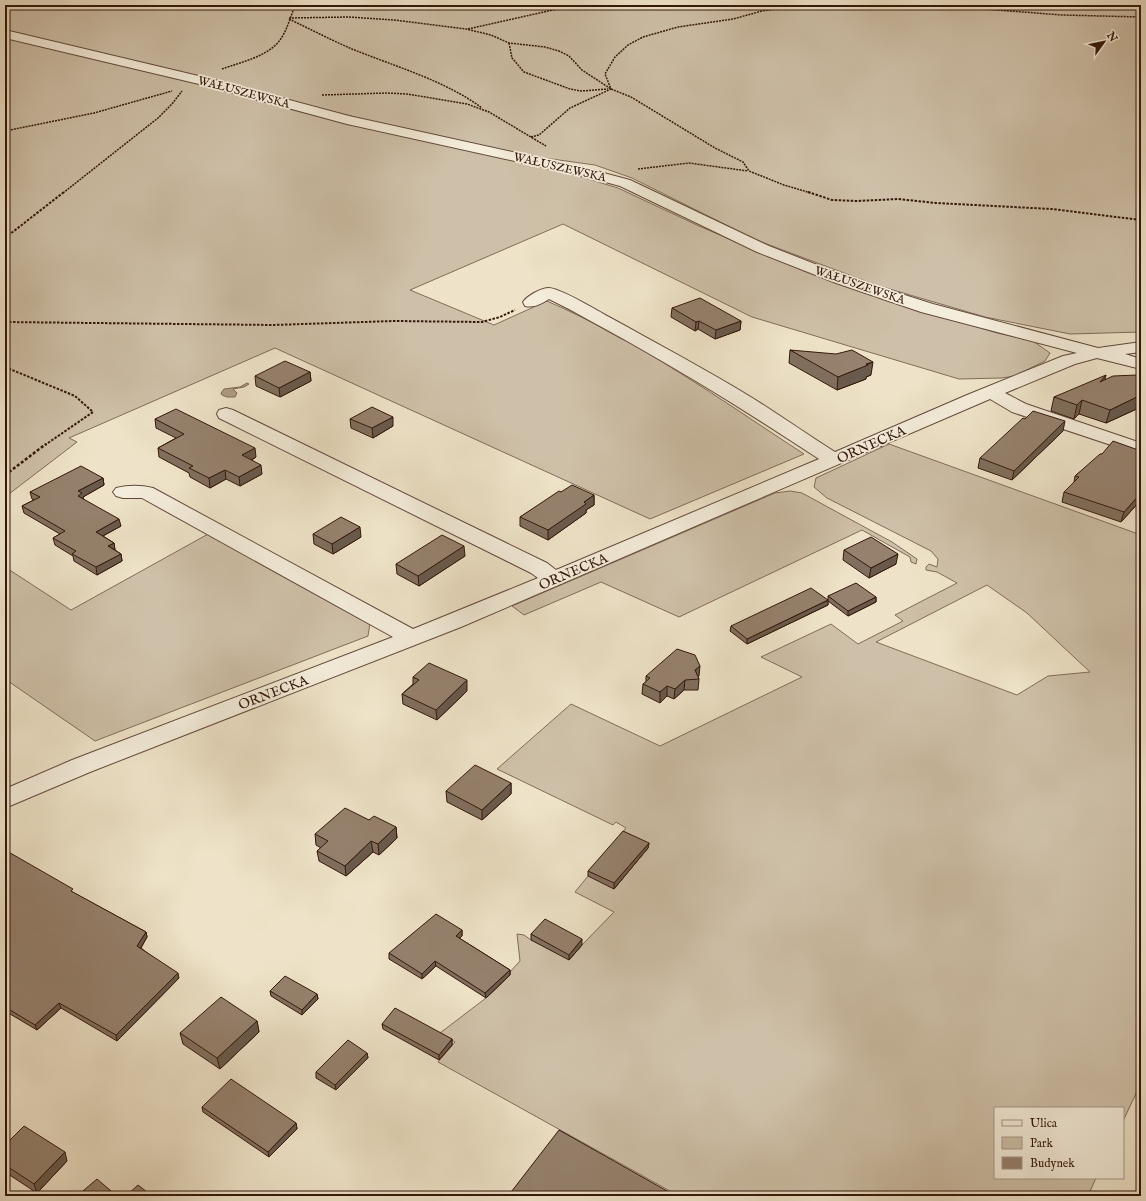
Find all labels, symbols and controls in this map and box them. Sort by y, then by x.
north arrow [1084,22,1124,62]
text: N [1103,28,1120,45]
street label: WAŁUSZEWSKA [196,73,292,112]
street label: WAŁUSZEWSKA [512,150,608,186]
street label: WAŁUSZEWSKA [813,263,908,308]
street label: ORNECKA [834,422,909,468]
street label: ORNECKA [536,549,611,595]
street label: ORNECKA [236,671,311,714]
legend [994,1107,1124,1179]
text: Ulica [1030,1116,1058,1131]
text: Park [1030,1136,1053,1151]
text: Budynek [1030,1156,1075,1171]

